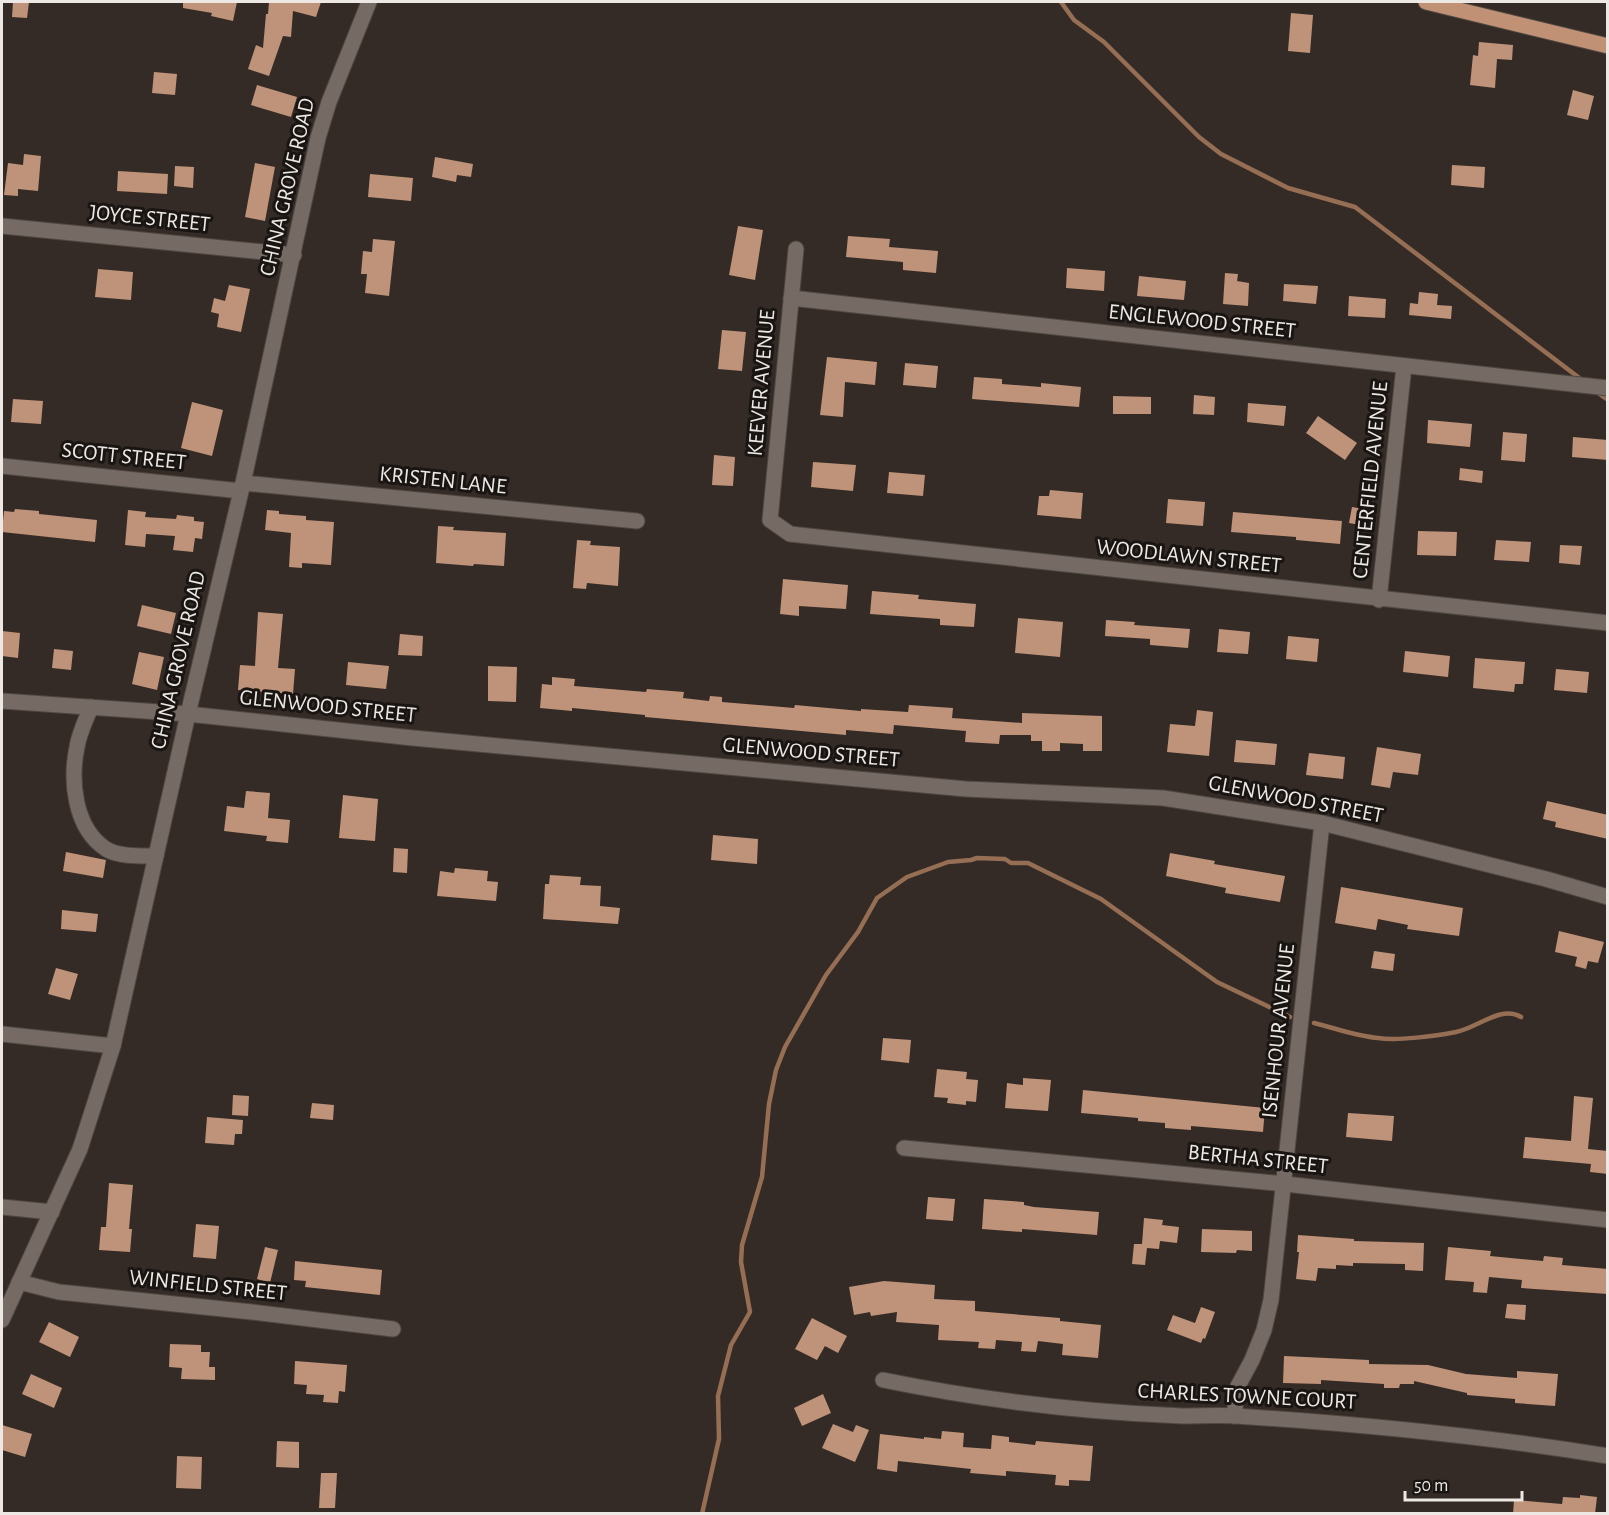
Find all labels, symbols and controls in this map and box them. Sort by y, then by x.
street label: CHINA GROVE ROAD [256,96,318,278]
street label: JOYCE STREET [89,201,212,235]
street label: ENGLEWOOD STREET [1107,300,1297,342]
street label: KEEVER AVENUE [744,309,778,457]
street label: CENTERFIELD AVENUE [1349,380,1391,580]
street label: SCOTT STREET [61,439,188,474]
street label: KRISTEN LANE [378,462,508,498]
street label: WOODLAWN STREET [1095,535,1283,577]
street label: CHINA GROVE ROAD [147,569,209,751]
street label: GLENWOOD STREET [238,686,418,726]
street label: GLENWOOD STREET [722,733,901,771]
street label: GLENWOOD STREET [1207,771,1386,827]
street label: ISENHOUR AVENUE [1258,943,1298,1119]
street label: BERTHA STREET [1187,1141,1329,1177]
street label: WINFIELD STREET [128,1266,288,1304]
street label: CHARLES TOWNE COURT [1137,1379,1357,1413]
scale bar [1405,1464,1522,1502]
text: 50 m [1414,1477,1448,1495]

